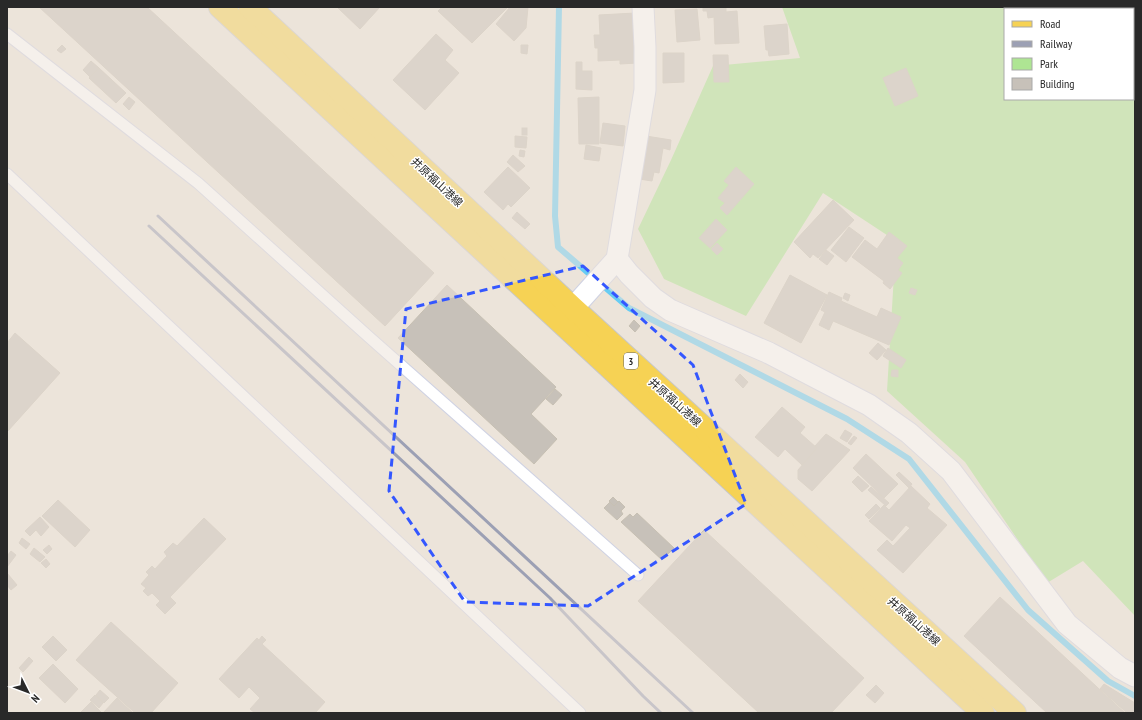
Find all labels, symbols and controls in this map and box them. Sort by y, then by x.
legend [1004,8,1134,100]
text: Road [1040,16,1060,31]
text: Railway [1040,36,1073,51]
text: Park [1040,56,1058,71]
text: Building [1040,76,1075,91]
street label: 井原福山港線 [408,154,466,210]
road number: 3 [624,353,638,369]
street label: 井原福山港線 [646,375,704,429]
street label: 井原福山港線 [885,594,943,648]
north arrow [8,672,48,712]
text: N [28,692,43,706]

